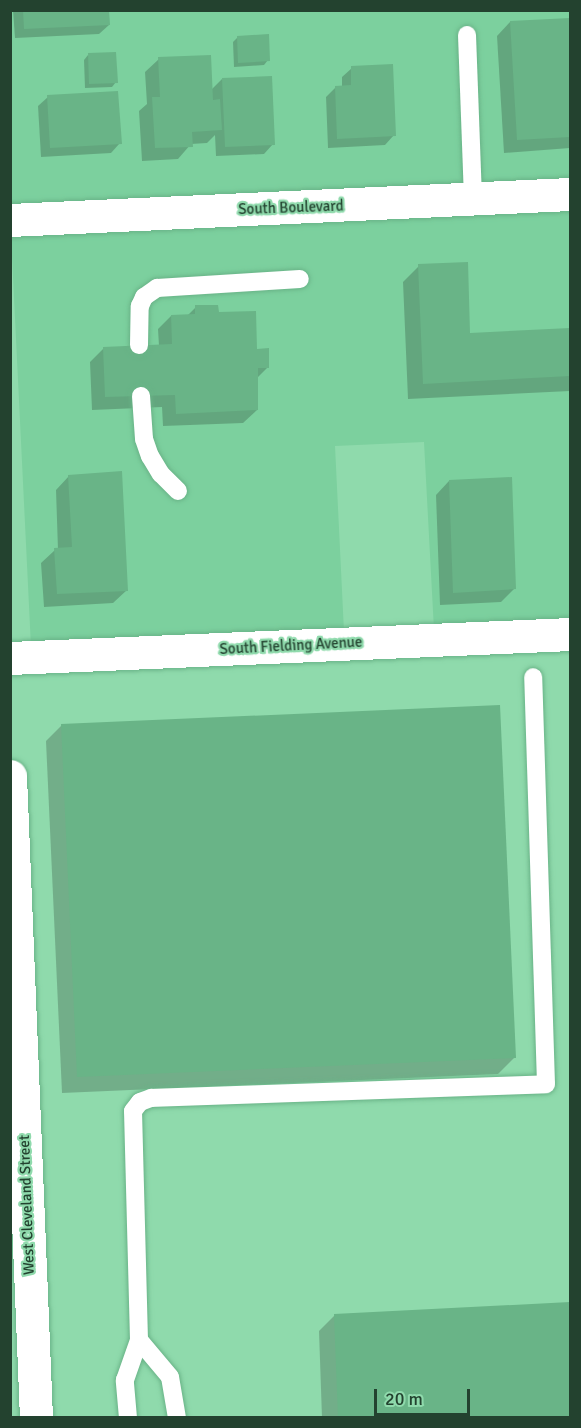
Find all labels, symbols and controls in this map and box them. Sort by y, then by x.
street label: South Boulevard [238,197,344,219]
street label: South Fielding Avenue [219,633,363,659]
street label: West Cleveland Street [16,1135,38,1275]
scale bar [377,1377,473,1415]
text: 20 m [385,1388,423,1410]

